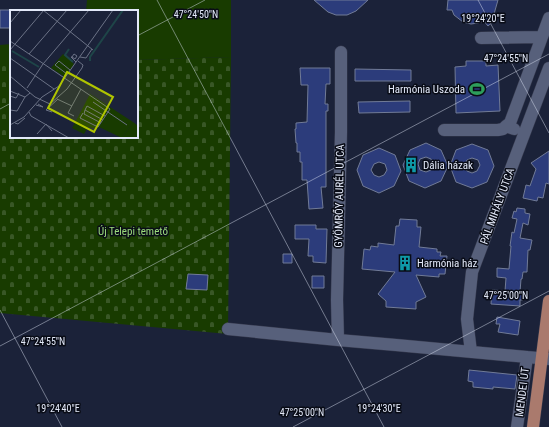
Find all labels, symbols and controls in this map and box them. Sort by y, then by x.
text: 47°24'50"N [174,9,218,20]
inset map [10,10,138,138]
text: 19°24'20"E [461,13,505,24]
text: 47°24'55"N [484,53,528,64]
sports icon: Harmónia Uszoda [468,80,486,98]
place label: Harmónia Uszoda [388,83,465,96]
street label: GYÖMRŐY AURÉL UTCA [332,144,347,248]
building icon: Dália házak [402,156,420,174]
place label: Dália házak [423,159,473,172]
street label: PÁL MIHÁLY UTCA [478,166,518,246]
park label: Új Telepi temető [98,225,168,238]
building icon: Harmónia ház [396,254,414,272]
place label: Harmónia ház [417,257,477,270]
text: 47°25'00"N [484,290,528,301]
text: 47°24'55"N [21,336,65,347]
street label: MENDEI ÚT [513,366,532,417]
text: 19°24'40"E [36,403,80,414]
text: 19°24'30"E [357,403,401,414]
text: 47°25'00"N [280,407,324,418]

